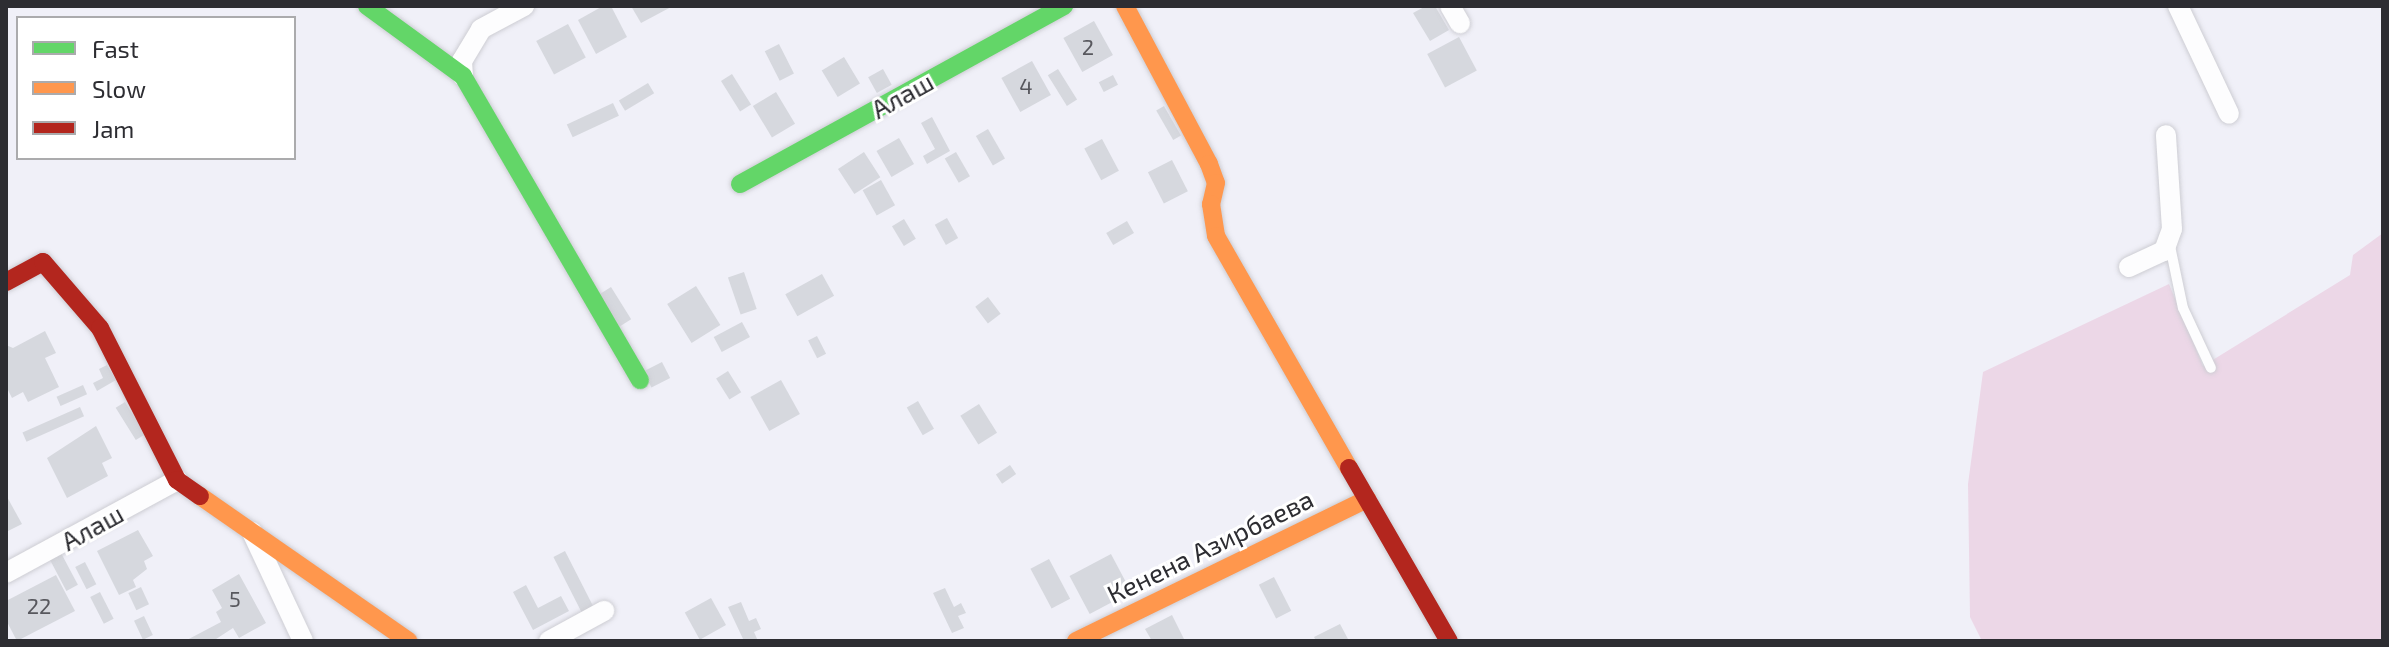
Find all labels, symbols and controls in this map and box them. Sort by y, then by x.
legend [16,16,296,160]
text: Fast [92,34,139,63]
house number: 2 [1082,34,1094,60]
street label: Алаш [866,65,938,125]
house number: 4 [1019,73,1033,99]
text: Slow [92,74,146,103]
text: Jam [92,114,134,143]
street label: Кенена Азирбаева [1102,483,1318,609]
street label: Алаш [56,497,128,557]
house number: 5 [229,586,241,612]
house number: 22 [27,593,51,619]

